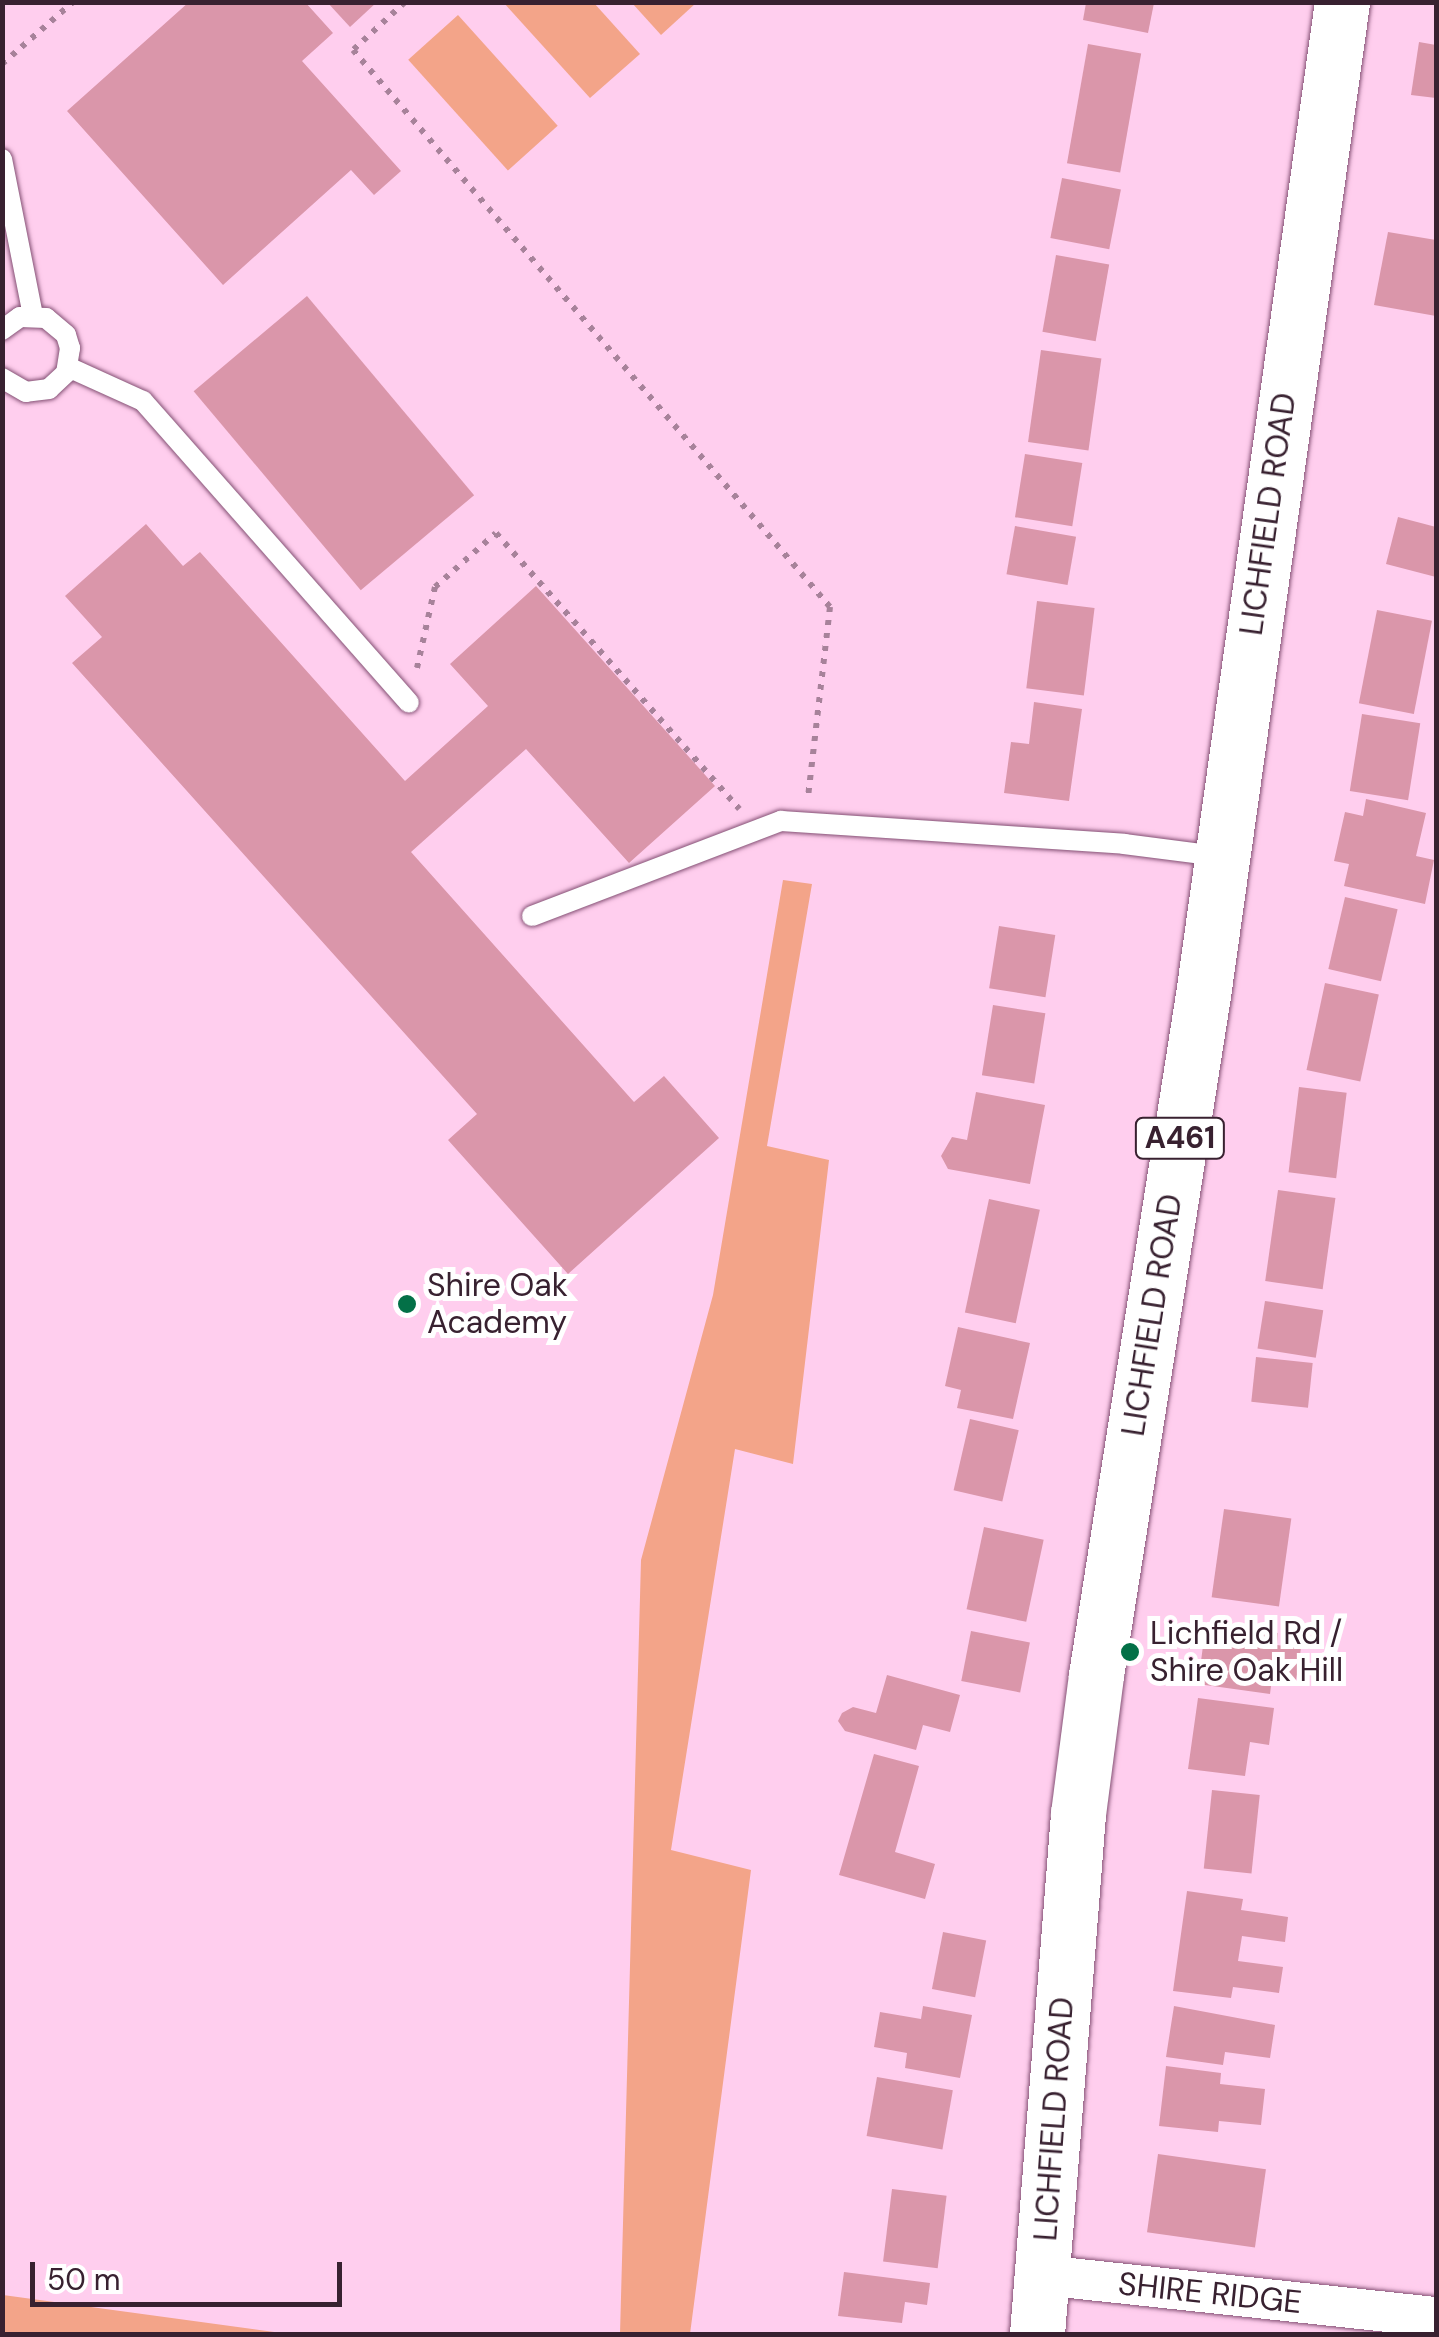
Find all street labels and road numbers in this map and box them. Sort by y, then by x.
street label: LICHFIELD ROAD [1232,390,1304,638]
road number: A461 [1132,1113,1228,1163]
street label: LICHFIELD ROAD [1114,1191,1190,1439]
street label: LICHFIELD ROAD [1026,1996,1082,2242]
street label: SHIRE RIDGE [1116,2264,1304,2322]

